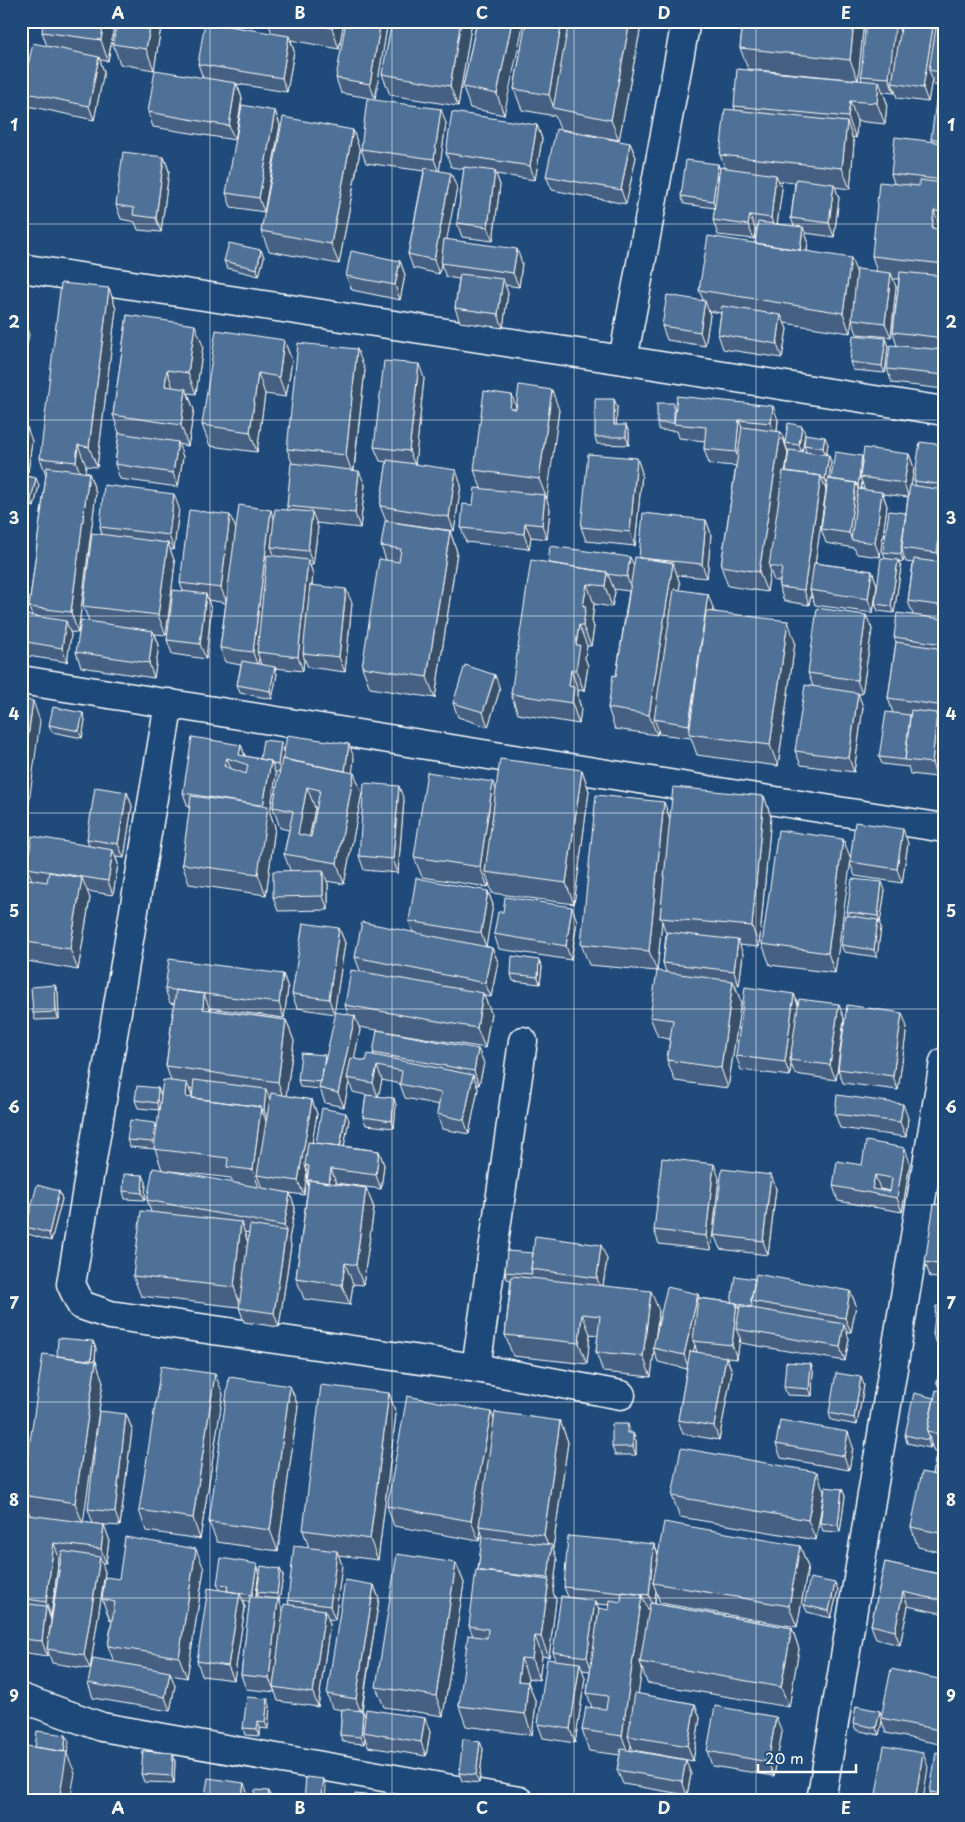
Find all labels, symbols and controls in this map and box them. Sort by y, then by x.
text: A [112,0,125,24]
text: B [295,0,306,24]
text: C [476,0,488,24]
text: D [658,0,670,24]
text: E [841,0,851,24]
text: 1 [10,112,18,136]
text: 1 [947,112,955,136]
text: 2 [8,309,20,333]
text: 2 [945,309,957,333]
text: 3 [9,505,19,529]
text: 3 [946,505,956,529]
text: 4 [9,701,20,725]
text: 4 [946,701,957,725]
text: 5 [9,898,19,922]
text: 5 [946,898,956,922]
text: 6 [8,1094,20,1118]
text: 6 [945,1094,957,1118]
text: 7 [9,1290,19,1314]
text: 7 [946,1290,956,1314]
text: 8 [9,1487,19,1511]
text: 8 [946,1487,956,1511]
text: 9 [9,1683,19,1707]
text: 9 [946,1683,956,1707]
scale bar [758,1742,855,1774]
text: 20 m [765,1746,804,1769]
text: A [112,1795,125,1819]
text: B [295,1795,306,1819]
text: C [476,1795,488,1819]
text: D [658,1795,670,1819]
text: E [841,1795,851,1819]

